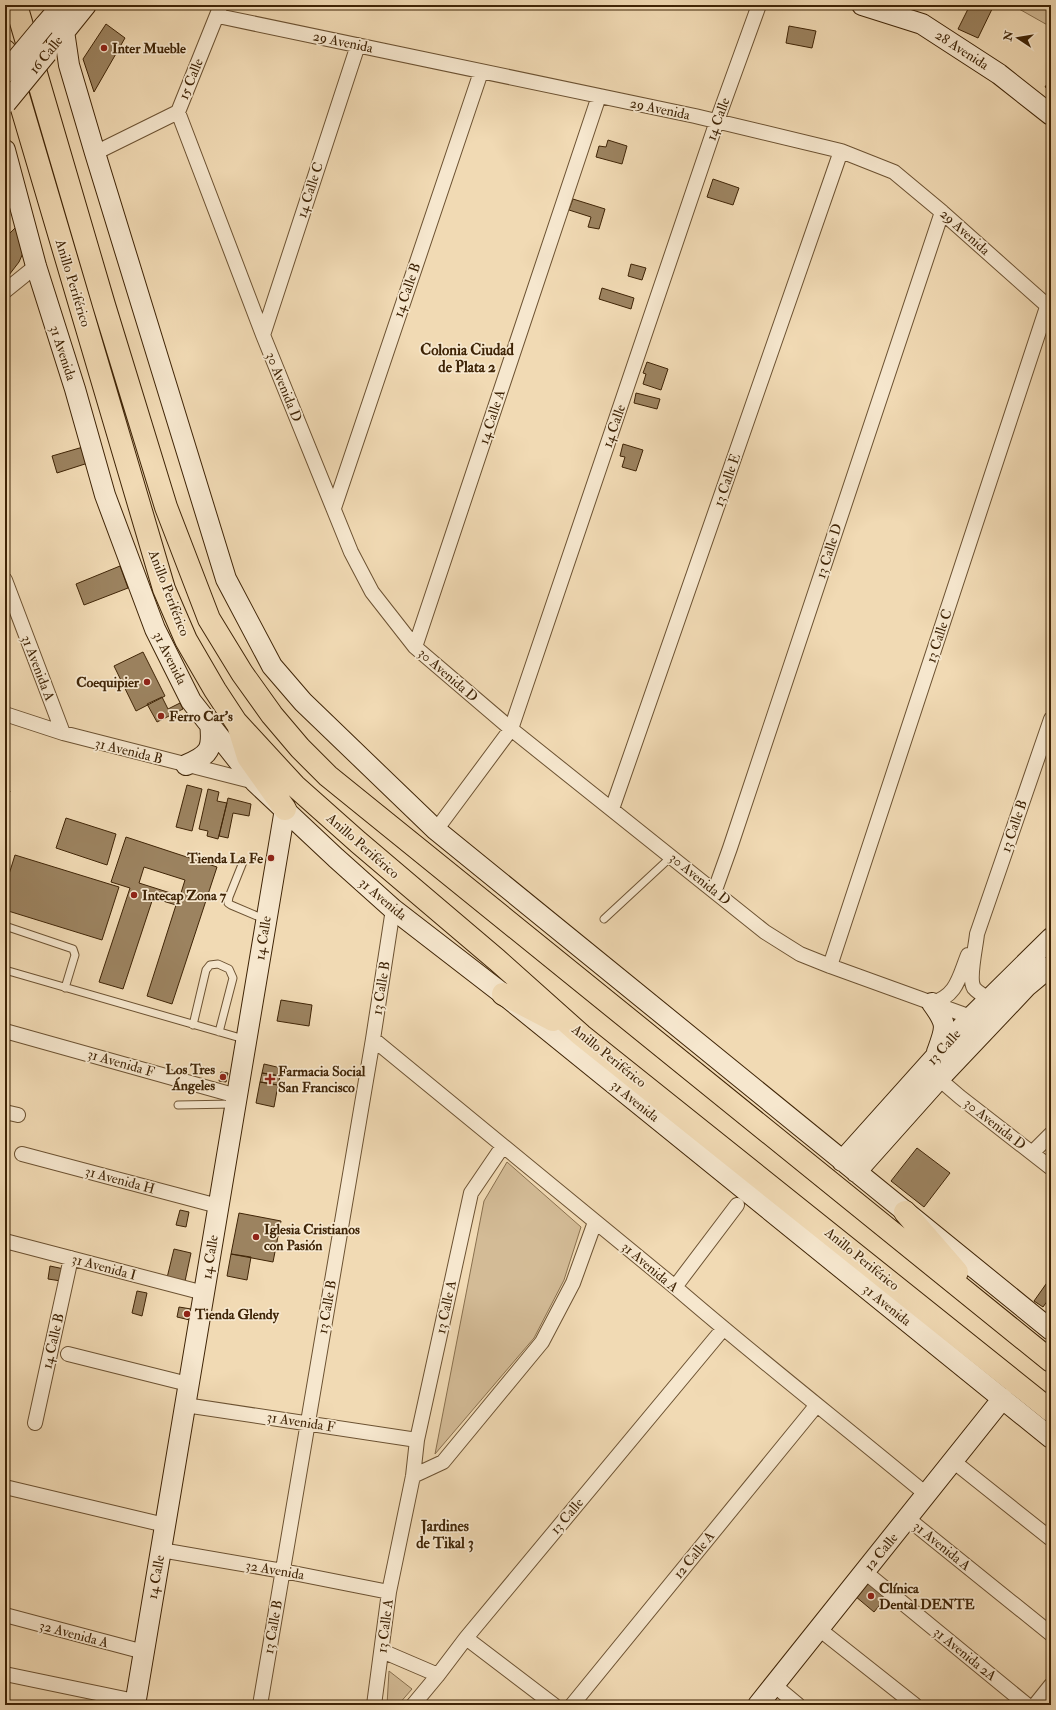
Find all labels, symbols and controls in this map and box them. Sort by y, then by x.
north arrow [998,18,1038,58]
street label: 28 Avenida [932,26,992,74]
street label: 29 Avenida [311,27,375,57]
text: N [1001,29,1016,43]
street label: 16 Calle [26,32,66,77]
place label: Inter Mueble [112,40,186,57]
marker: Inter Mueble [99,43,109,53]
street label: 15 Calle [175,56,207,102]
street label: 29 Avenida [628,94,692,124]
street label: 14 Calle [702,95,734,143]
street label: 14 Calle C [293,160,327,220]
street label: 29 Avenida [937,205,994,259]
street label: Anillo Periférico [51,236,94,329]
street label: 14 Calle B [390,260,424,320]
street label: 31 Avenida [46,323,80,383]
district label: Colonia Ciudad de Plata 2 [420,341,514,377]
street label: 30 Avenida D [262,350,306,424]
street label: 14 Calle A [475,388,509,446]
street label: 14 Calle [599,402,629,450]
street label: 13 Calle E [710,451,744,509]
street label: 13 Calle D [812,521,846,581]
street label: Anillo Periférico [144,547,193,639]
street label: 13 Calle C [922,607,956,665]
street label: 31 Avenida [149,629,191,688]
street label: 31 Avenida A [18,633,58,703]
street label: 30 Avenida D [415,644,481,706]
place label: Coequipier [76,674,140,692]
marker: Coequipier [142,677,152,687]
place label: Ferro Car's [169,708,233,725]
marker: Ferro Car's [156,711,166,721]
street label: 31 Avenida B [93,734,165,768]
street label: 13 Calle B [997,798,1031,854]
street label: Anillo Periférico [322,809,403,882]
street label: 30 Avenida D [666,849,734,909]
place label: Tienda La Fe [186,850,263,867]
marker: Tienda La Fe [266,853,276,863]
street label: 31 Avenida [356,874,411,924]
place label: Intecap Zona 7 [142,887,227,905]
marker: Intecap Zona 7 [129,890,139,900]
street label: 14 Calle [251,915,275,961]
street label: 13 Calle B [368,960,394,1016]
street label: Anillo Periférico [568,1020,650,1091]
street label: 13 Calle [924,1026,965,1068]
street label: 31 Avenida F [86,1045,157,1081]
place label: Los Tres Ángeles [166,1061,215,1095]
place label: Farmacia Social San Francisco [278,1063,366,1096]
marker: Los Tres Ángeles [218,1072,228,1082]
marker: Farmacia Social San Francisco [265,1074,275,1084]
street label: 31 Avenida [607,1076,663,1126]
street label: 30 Avenida D [961,1095,1029,1153]
street label: 31 Avenida H [83,1163,157,1197]
place label: Iglesia Cristianos con Pasión [264,1221,360,1254]
street label: Anillo Periférico [821,1223,903,1294]
marker: Iglesia Cristianos con Pasión [251,1232,261,1242]
street label: 14 Calle [198,1234,222,1280]
street label: 31 Avenida A [618,1238,682,1296]
street label: 31 Avenida I [70,1250,138,1284]
street label: 13 Calle B [314,1279,340,1335]
street label: 13 Calle A [432,1279,460,1335]
street label: 31 Avenida [859,1280,915,1330]
place label: Tienda Glendy [194,1306,280,1324]
marker: Tienda Glendy [182,1309,192,1319]
street label: 14 Calle B [38,1312,68,1370]
street label: 31 Avenida F [266,1408,337,1436]
street label: 13 Calle [547,1494,587,1538]
district label: Jardines de Tikal 3 [416,1517,474,1553]
street label: 31 Avenida A [910,1518,974,1574]
street label: 12 Calle A [670,1528,718,1582]
street label: 12 Calle [861,1529,902,1574]
street label: 14 Calle [144,1554,168,1600]
street label: 32 Avenida [244,1556,306,1584]
place label: Clínica Dental DENTE [879,1580,975,1613]
marker: Clínica Dental DENTE [866,1591,876,1601]
street label: 13 Calle A [373,1598,397,1654]
street label: 13 Calle B [260,1599,286,1655]
street label: 32 Avenida A [37,1617,111,1651]
street label: 31 Avenida 2A [930,1623,1000,1685]

